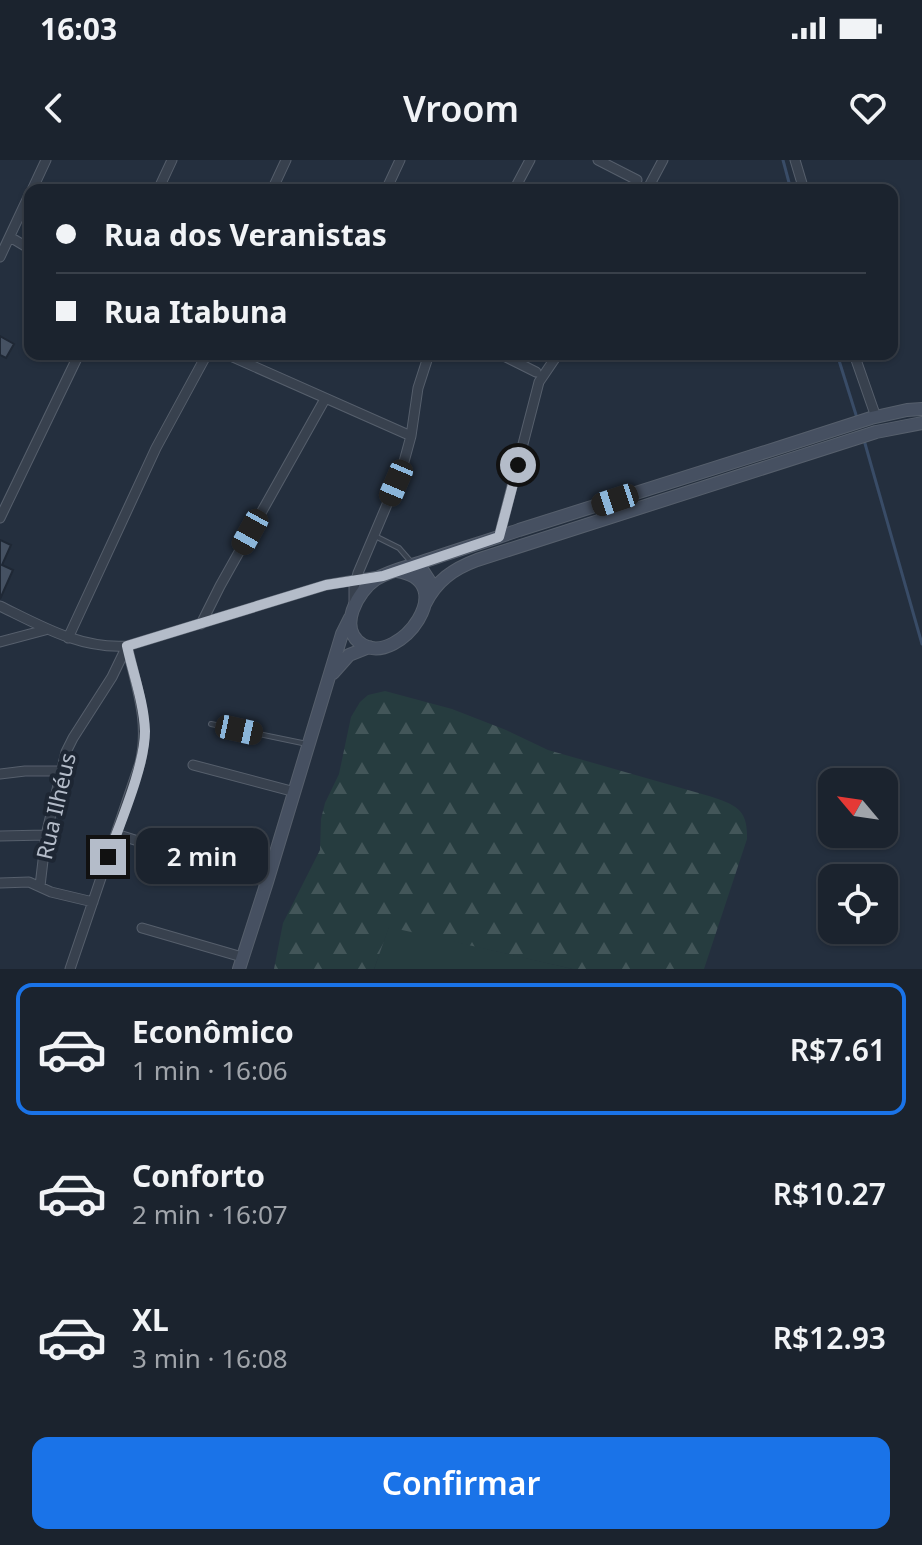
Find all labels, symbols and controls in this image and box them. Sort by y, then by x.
text: 16:03 [40,8,117,49]
text: Vroom [403,84,519,133]
icon: back [32,86,76,130]
icon: heart [846,86,890,130]
text: Rua dos Veranistas [104,214,387,255]
text: Rua Itabuna [104,291,288,332]
route start [500,447,536,483]
car [376,456,416,510]
car [588,481,642,519]
car [228,505,272,559]
car [213,713,265,747]
street label: Rua Ilhéus [28,749,82,862]
north arrow [818,768,898,848]
map controls [818,768,898,944]
callout: 2 min [136,829,268,885]
text: 2 min [167,838,237,874]
route end [90,839,126,875]
button: locate [818,864,898,944]
text: Econômico [132,1011,294,1052]
icon: car [36,1013,108,1085]
text: R$7.61 [790,1029,886,1070]
text: 1 min · 16:06 [132,1052,288,1088]
text: Conforto [132,1155,265,1196]
icon: car [36,1157,108,1229]
text: R$10.27 [773,1173,886,1214]
text: 2 min · 16:07 [132,1196,288,1232]
text: XL [132,1299,169,1340]
icon: car [36,1301,108,1373]
text: R$12.93 [773,1317,886,1358]
text: 3 min · 16:08 [132,1340,288,1376]
button: Confirmar [32,1437,890,1529]

